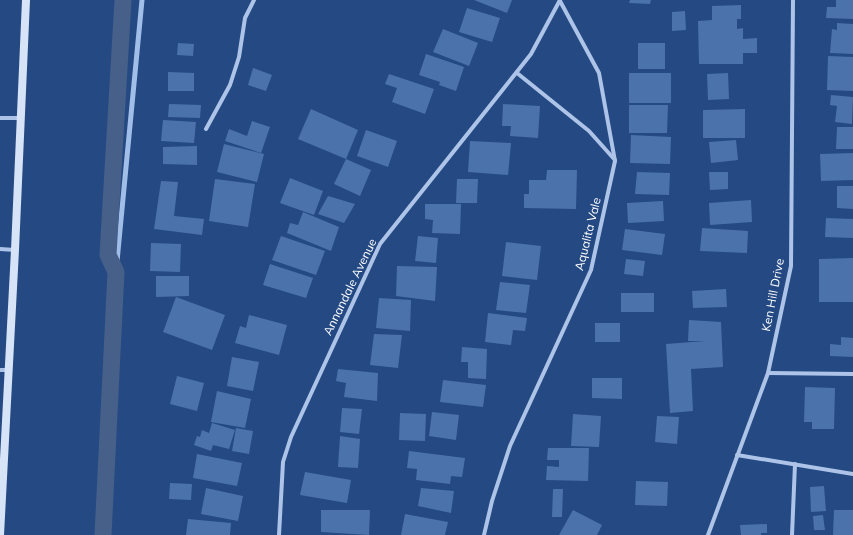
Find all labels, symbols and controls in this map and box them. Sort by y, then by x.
street label: Aqualita Vale [571,196,604,272]
street label: Annandale Avenue [320,236,379,338]
street label: Ken Hill Drive [758,257,787,333]

